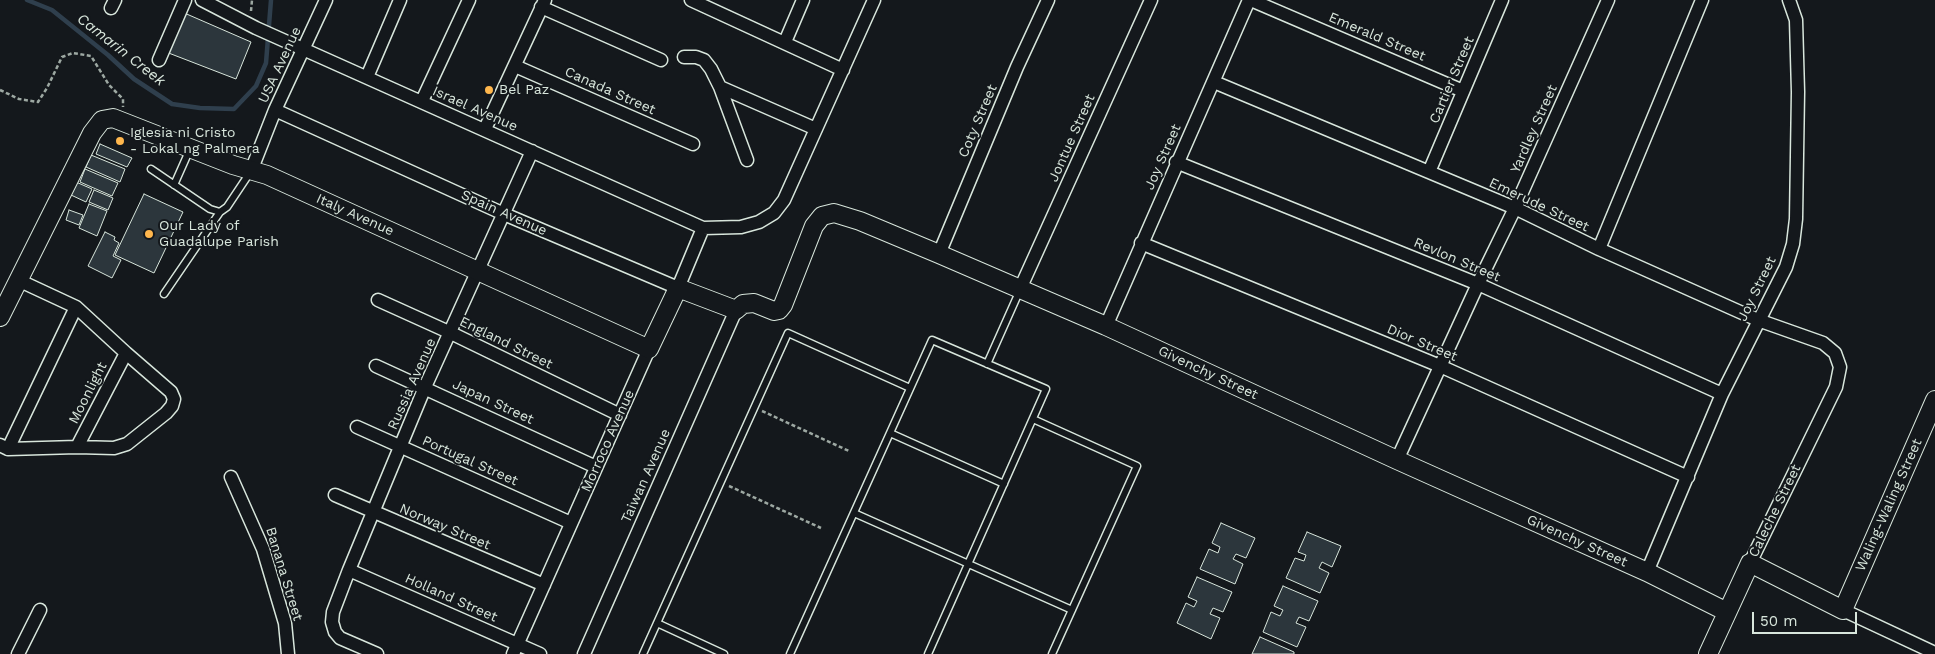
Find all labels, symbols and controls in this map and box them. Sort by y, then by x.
street label: Emerald Street [1326,9,1428,65]
water label: Camarin Creek [73,10,169,90]
street label: USA Avenue [255,24,305,106]
street label: Cartier Street [1426,34,1478,126]
street label: Canada Street [562,63,658,119]
place label: Bel Paz [499,82,549,98]
street label: Coty Street [955,82,1001,160]
street label: Yardley Street [1507,82,1561,176]
street label: Israel Avenue [430,83,520,135]
marker: Bel Paz [483,84,495,96]
street label: Jontue Street [1045,92,1099,184]
street label: Joy Street [1141,122,1185,192]
place label: Iglesia ni Cristo - Lokal ng Palmera [130,125,260,158]
marker: Iglesia ni Cristo - Lokal ng Palmera [114,135,126,147]
street label: Emerude Street [1486,174,1592,236]
street label: Spain Avenue [458,187,550,239]
street label: Italy Avenue [313,190,397,240]
place label: Our Lady of Guadalupe Parish [159,218,279,250]
marker: Our Lady of Guadalupe Parish [143,228,155,240]
street label: Revlon Street [1411,234,1503,286]
street label: Joy Street [1734,254,1780,324]
street label: England Street [457,313,555,373]
street label: Dior Street [1384,321,1460,365]
street label: Russia Avenue [384,336,440,432]
street label: Givenchy Street [1155,342,1261,404]
street label: Moonlight [65,359,111,427]
street label: Japan Street [450,376,536,428]
street label: Morroco Avenue [578,387,638,495]
street label: Taiwan Avenue [618,426,674,526]
street label: Portugal Street [419,432,521,490]
street label: Waling-Waling Street [1852,436,1926,574]
street label: Caleche Street [1745,462,1805,560]
street label: Norway Street [397,500,493,554]
street label: Givenchy Street [1524,511,1630,571]
street label: Banana Street [262,525,306,623]
street label: Holland Street [402,570,500,626]
scale bar [1755,602,1860,634]
text: 50 m [1760,612,1797,630]

